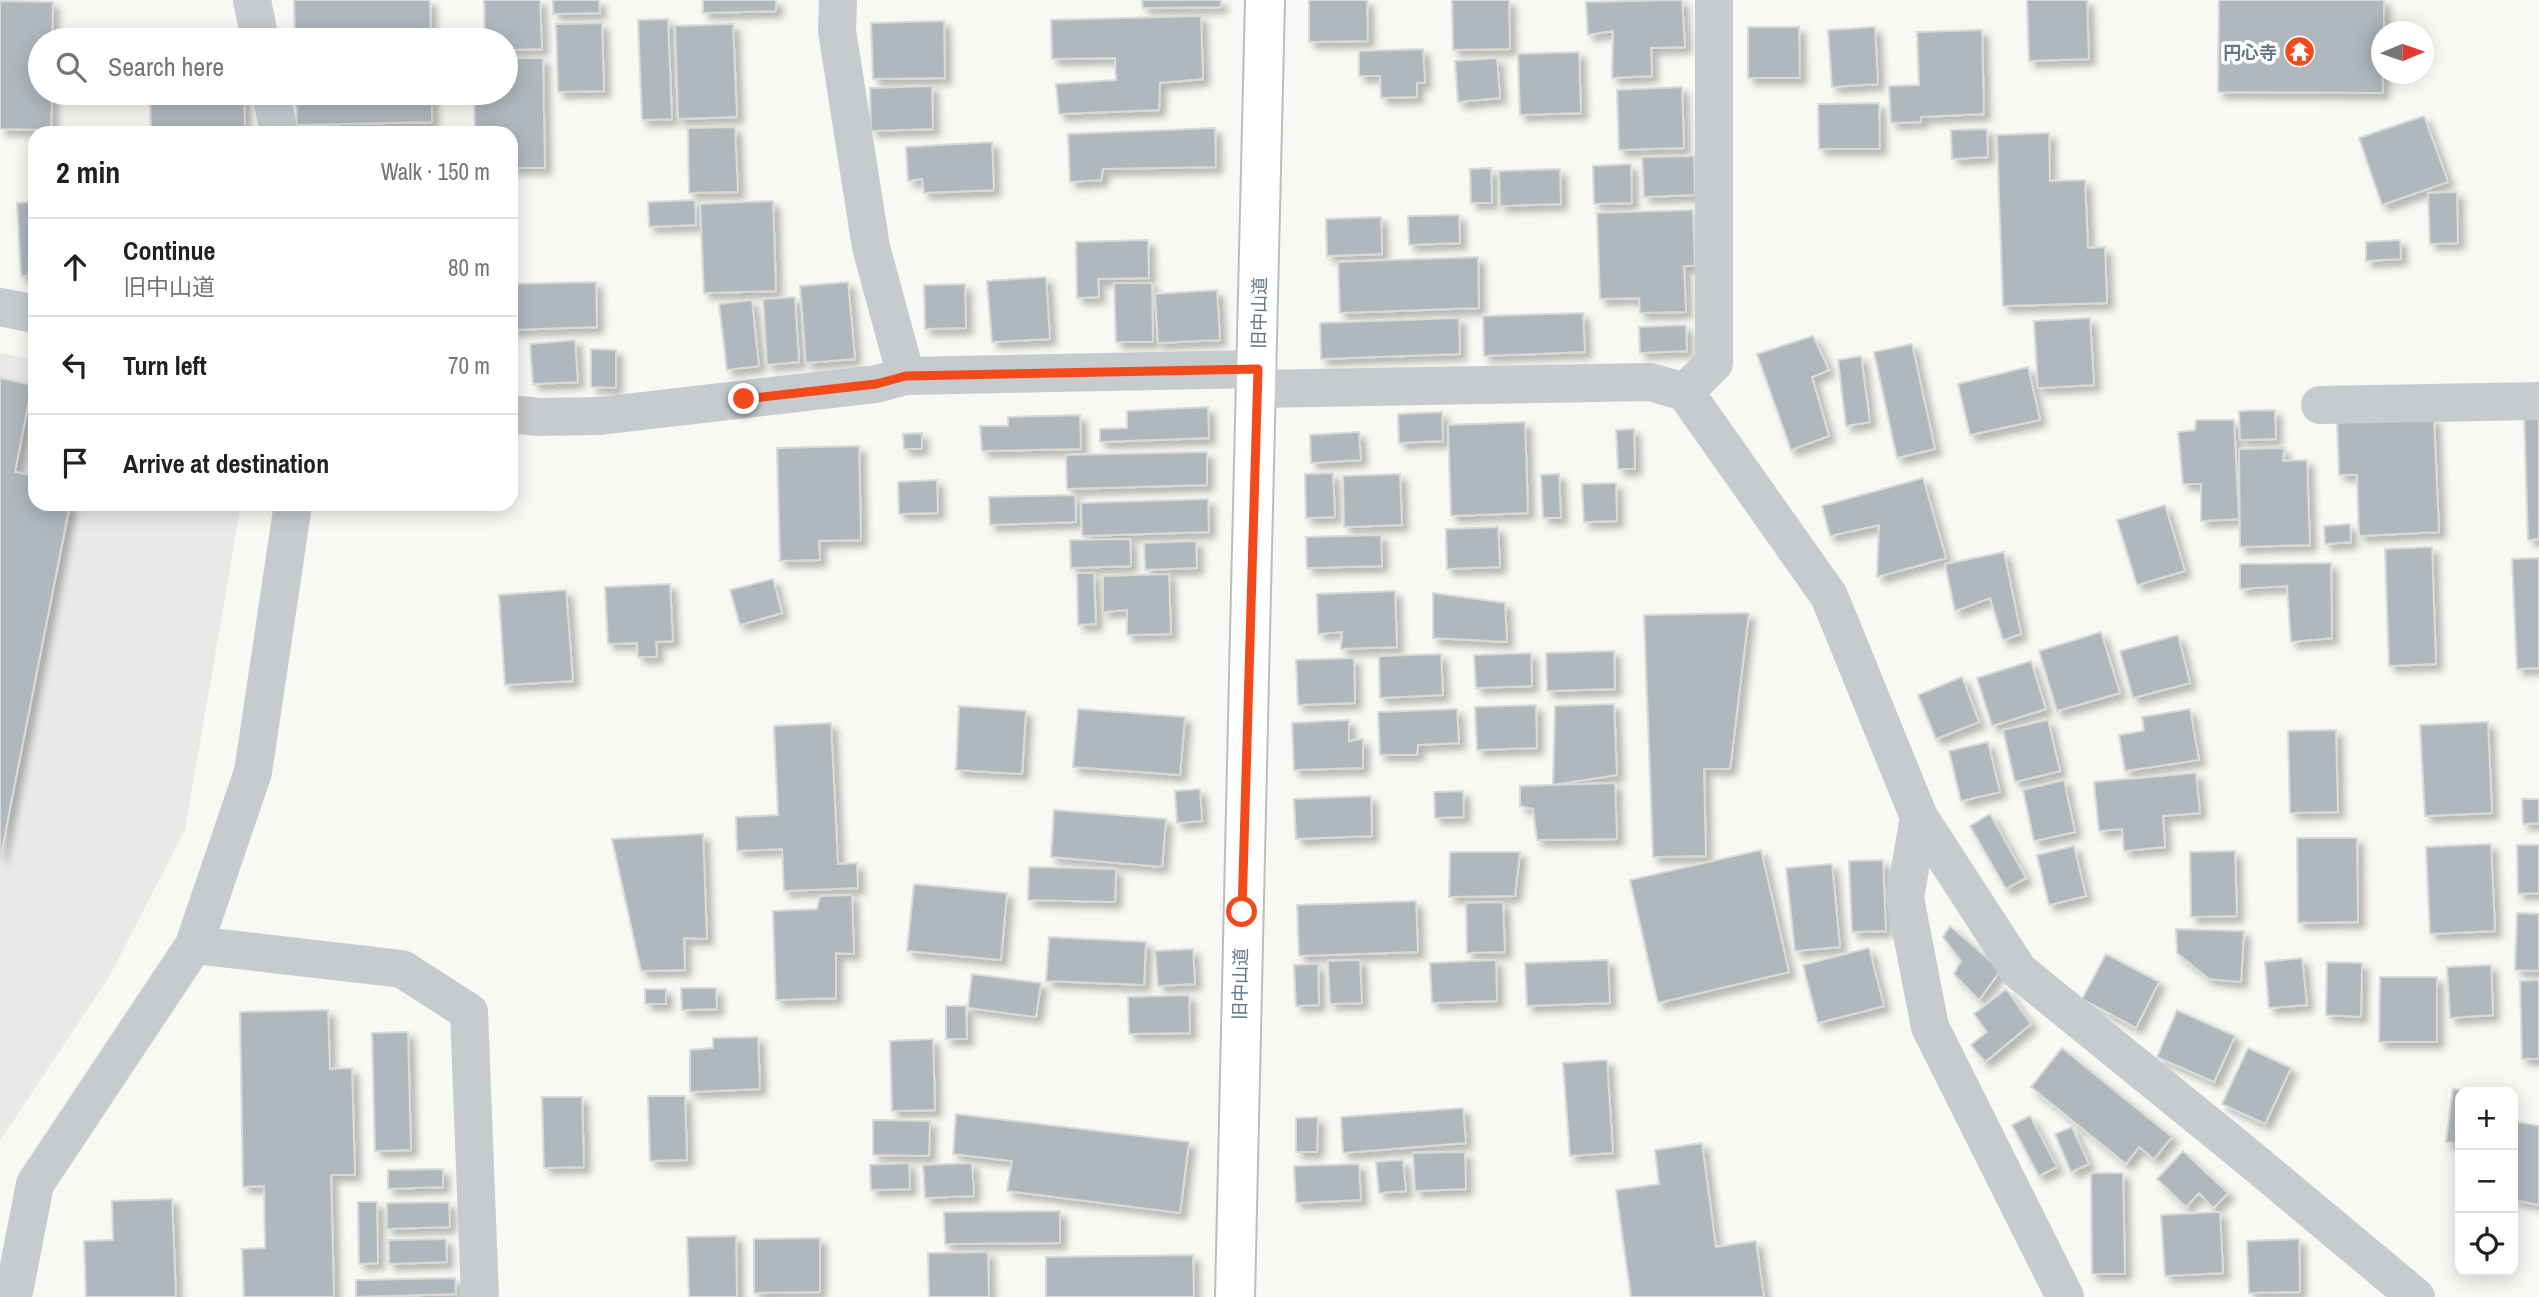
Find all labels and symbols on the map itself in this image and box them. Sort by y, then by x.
north arrow [2371,21,2434,84]
temple icon: 円心寺 [2283,35,2317,69]
place label: 円心寺 [2223,40,2277,65]
street label: 旧中山道 [1246,277,1272,349]
route end [728,383,759,414]
route start [1226,896,1257,927]
street label: 旧中山道 [1227,948,1253,1020]

